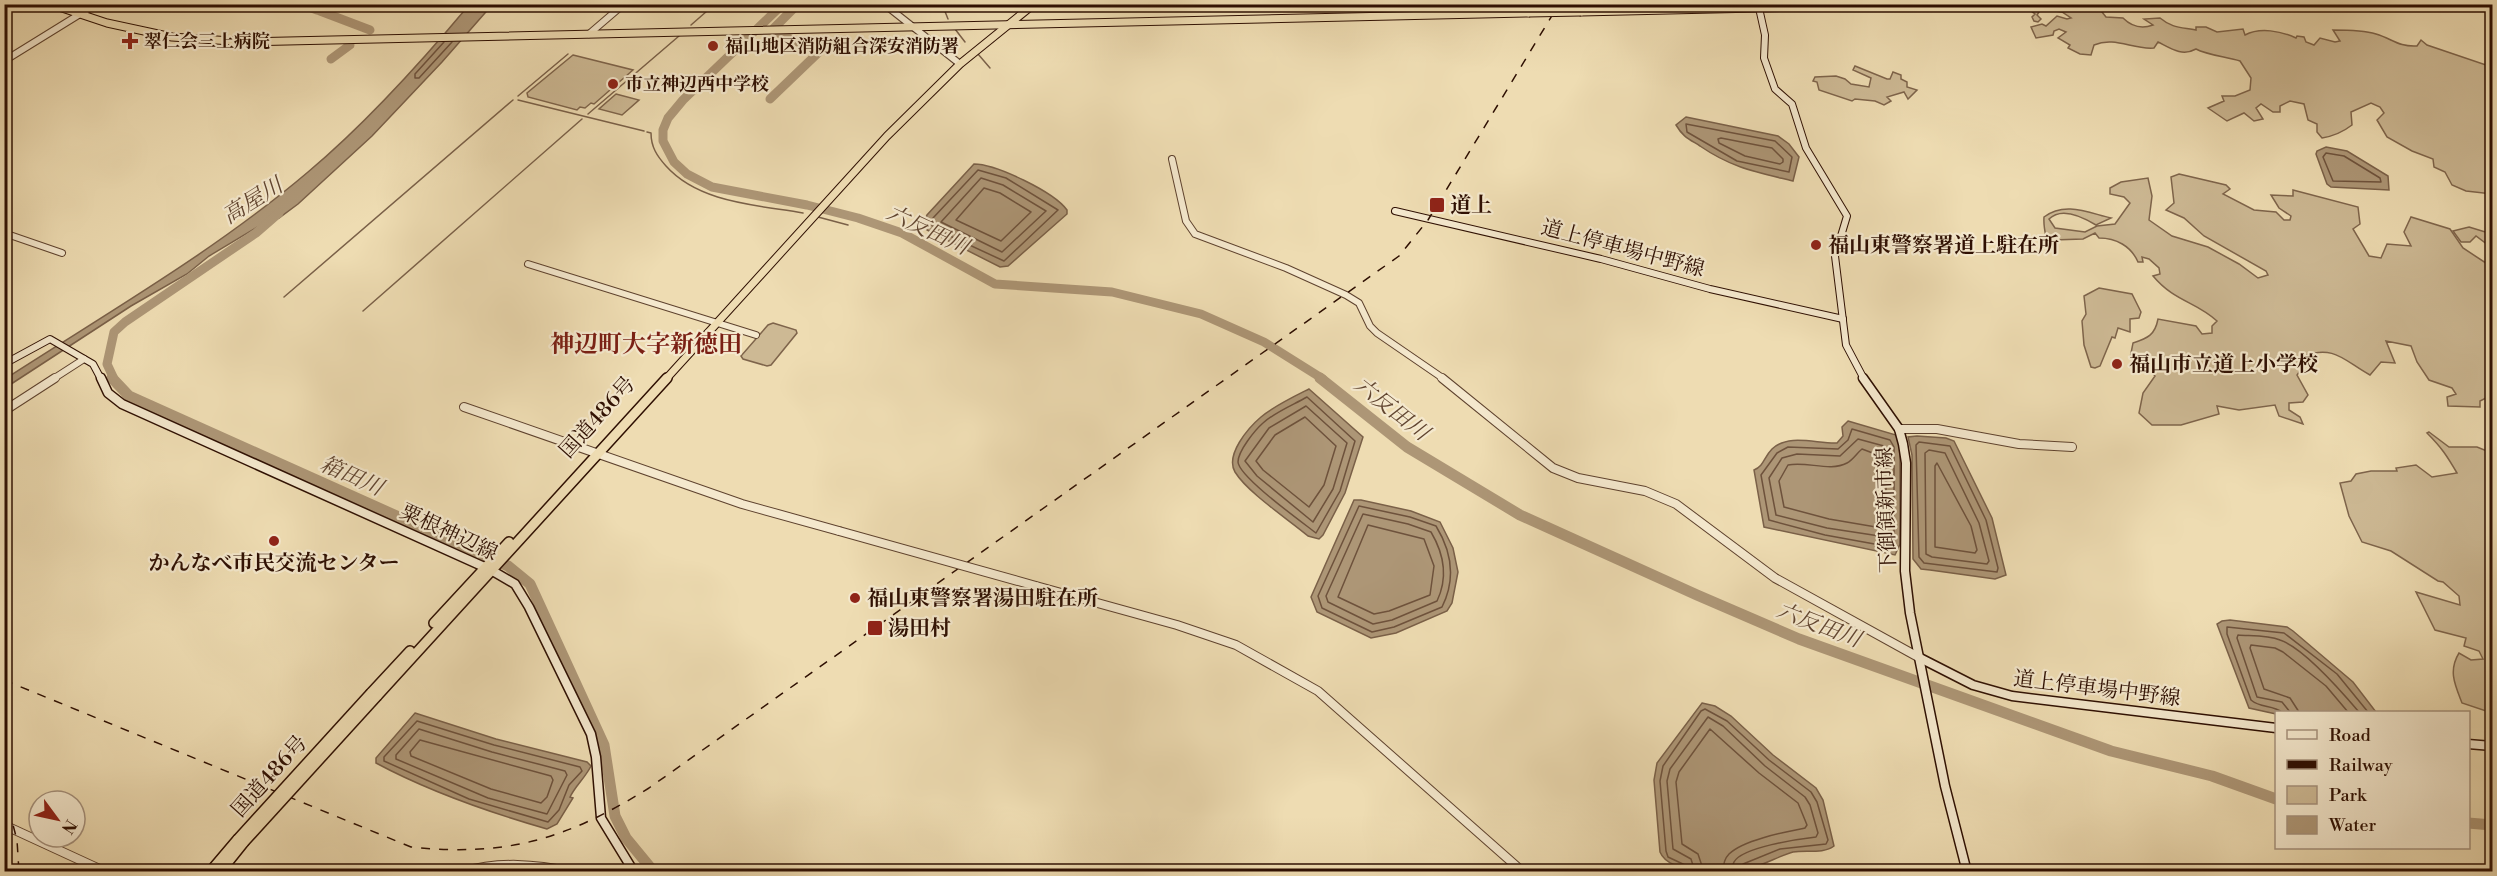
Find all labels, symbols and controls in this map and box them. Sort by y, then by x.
place label: 翠仁会三上病院 [144,30,270,53]
marker: 翠仁会三上病院 [121,32,139,50]
place label: 福山地区消防組合深安消防署 [725,35,959,58]
marker: 福山地区消防組合深安消防署 [706,39,720,53]
place label: 市立神辺西中学校 [625,73,769,96]
marker: 市立神辺西中学校 [606,77,620,91]
water label: 高屋川 [218,171,290,230]
place label: 道上 [1450,193,1492,219]
marker: 道上 [1428,196,1446,214]
water label: 六反田川 [882,200,975,262]
street label: 道上停車場中野線 [1538,215,1707,283]
place label: 福山東警察署道上駐在所 [1828,233,2059,259]
marker: 福山東警察署道上駐在所 [1809,238,1823,252]
district label: 神辺町大字新徳田 [550,330,742,360]
place label: 福山市立道上小学校 [2129,352,2318,378]
marker: 福山市立道上小学校 [2110,357,2124,371]
street label: 国道486号 [554,371,641,464]
water label: 六反田川 [1348,371,1436,448]
street label: 下御領新市線 [1872,447,1902,573]
water label: 箱田川 [316,451,389,503]
street label: 粟根神辺線 [396,499,502,567]
marker: かんなべ市民交流センター [267,534,281,548]
place label: かんなべ市民交流センター [148,551,400,577]
place label: 福山東警察署湯田駐在所 [867,586,1098,612]
marker: 福山東警察署湯田駐在所 [848,591,862,605]
water label: 六反田川 [1773,597,1866,654]
place label: 湯田村 [888,616,951,642]
marker: 湯田村 [866,619,884,637]
street label: 道上停車場中野線 [2012,666,2182,712]
legend [2275,711,2470,849]
text: Road [2329,724,2372,747]
street label: 国道486号 [226,730,313,823]
text: Railway [2329,754,2393,777]
text: Park [2329,784,2368,807]
north arrow [27,789,87,849]
text: Water [2328,814,2377,837]
text: N [57,816,81,838]

